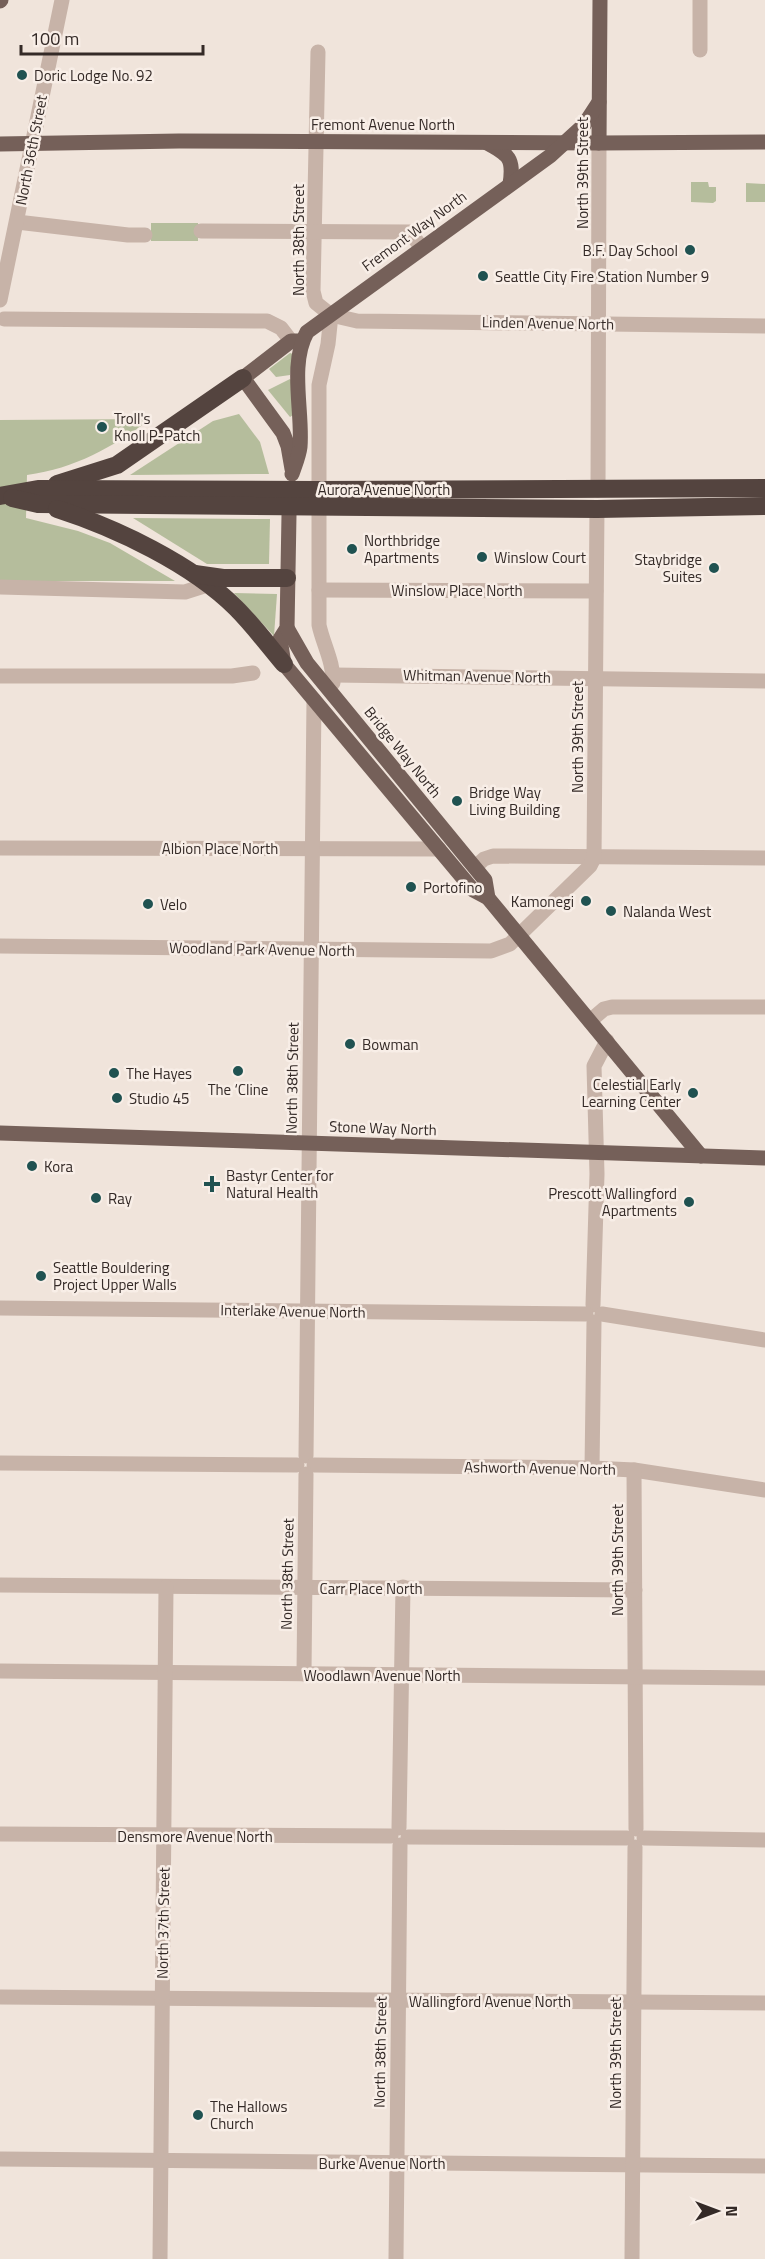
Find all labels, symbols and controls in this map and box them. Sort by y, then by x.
scale bar [21,18,202,56]
text: 100 m [30,25,79,52]
place label: Doric Lodge No. 92 [34,64,153,87]
marker: Doric Lodge No. 92 [15,68,29,82]
street label: North 36th Street [9,92,53,207]
street label: Fremont Avenue North [311,113,455,136]
street label: North 39th Street [571,116,594,229]
street label: North 38th Street [287,183,310,296]
street label: Fremont Way North [357,185,471,277]
place label: B.F. Day School [582,239,678,262]
marker: B.F. Day School [683,243,697,257]
place label: Seattle City Fire Station Number 9 [495,265,709,288]
marker: Seattle City Fire Station Number 9 [476,269,490,283]
street label: Linden Avenue North [482,310,614,336]
place label: Troll's Knoll P-Patch [114,407,200,447]
marker: Troll's Knoll P-Patch [95,420,109,434]
street label: Aurora Avenue North [318,478,450,501]
place label: Northbridge Apartments [364,529,440,569]
marker: Northbridge Apartments [345,542,359,556]
place label: Winslow Court [494,546,587,569]
place label: Staybridge Suites [634,548,702,588]
marker: Winslow Court [475,550,489,564]
marker: Staybridge Suites [707,561,721,575]
street label: Winslow Place North [391,579,523,602]
street label: Whitman Avenue North [403,663,551,689]
street label: North 39th Street [566,680,589,793]
street label: Bridge Way North [359,701,447,803]
place label: Bridge Way Living Building [469,781,560,821]
marker: Bridge Way Living Building [450,794,464,808]
street label: Albion Place North [162,837,278,860]
place label: Portofino [423,876,482,899]
marker: Portofino [404,880,418,894]
place label: Kamonegi [511,890,574,913]
place label: Velo [160,893,187,916]
marker: Kamonegi [579,894,593,908]
marker: Velo [141,897,155,911]
place label: Nalanda West [623,900,712,923]
marker: Nalanda West [604,904,618,918]
street label: Woodland Park Avenue North [169,936,355,962]
street label: North 38th Street [280,1021,304,1134]
place label: Bowman [362,1033,419,1056]
marker: Bowman [343,1037,357,1051]
place label: The Hayes [126,1062,192,1085]
marker: The ‘Cline [231,1064,245,1078]
marker: The Hayes [107,1066,121,1080]
place label: Celestial Early Learning Center [582,1073,681,1113]
place label: The ‘Cline [208,1078,268,1101]
marker: Celestial Early Learning Center [686,1086,700,1100]
place label: Studio 45 [129,1087,189,1110]
marker: Studio 45 [110,1091,124,1105]
street label: Stone Way North [329,1115,437,1141]
place label: Kora [44,1155,73,1178]
marker: Kora [25,1159,39,1173]
place label: Bastyr Center for Natural Health [226,1164,334,1204]
marker: Bastyr Center for Natural Health [203,1175,221,1193]
place label: Prescott Wallingford Apartments [548,1182,677,1222]
place label: Ray [108,1187,132,1210]
marker: Ray [89,1191,103,1205]
marker: Prescott Wallingford Apartments [682,1195,696,1209]
place label: Seattle Bouldering Project Upper Walls [53,1256,177,1296]
marker: Seattle Bouldering Project Upper Walls [34,1269,48,1283]
street label: Interlake Avenue North [220,1298,366,1324]
street label: Ashworth Avenue North [464,1455,616,1481]
street label: North 39th Street [606,1503,629,1616]
street label: North 38th Street [275,1517,299,1630]
street label: Carr Place North [319,1577,423,1600]
street label: Woodlawn Avenue North [303,1664,461,1687]
street label: Densmore Avenue North [117,1825,273,1848]
street label: North 37th Street [151,1866,175,1979]
street label: Wallingford Avenue North [409,1990,571,2013]
street label: North 38th Street [368,1995,392,2108]
street label: North 39th Street [604,1996,627,2109]
place label: The Hallows Church [210,2095,288,2135]
marker: The Hallows Church [191,2108,205,2122]
street label: Burke Avenue North [319,2152,445,2175]
north arrow [687,2181,747,2241]
text: N [720,2205,744,2217]

